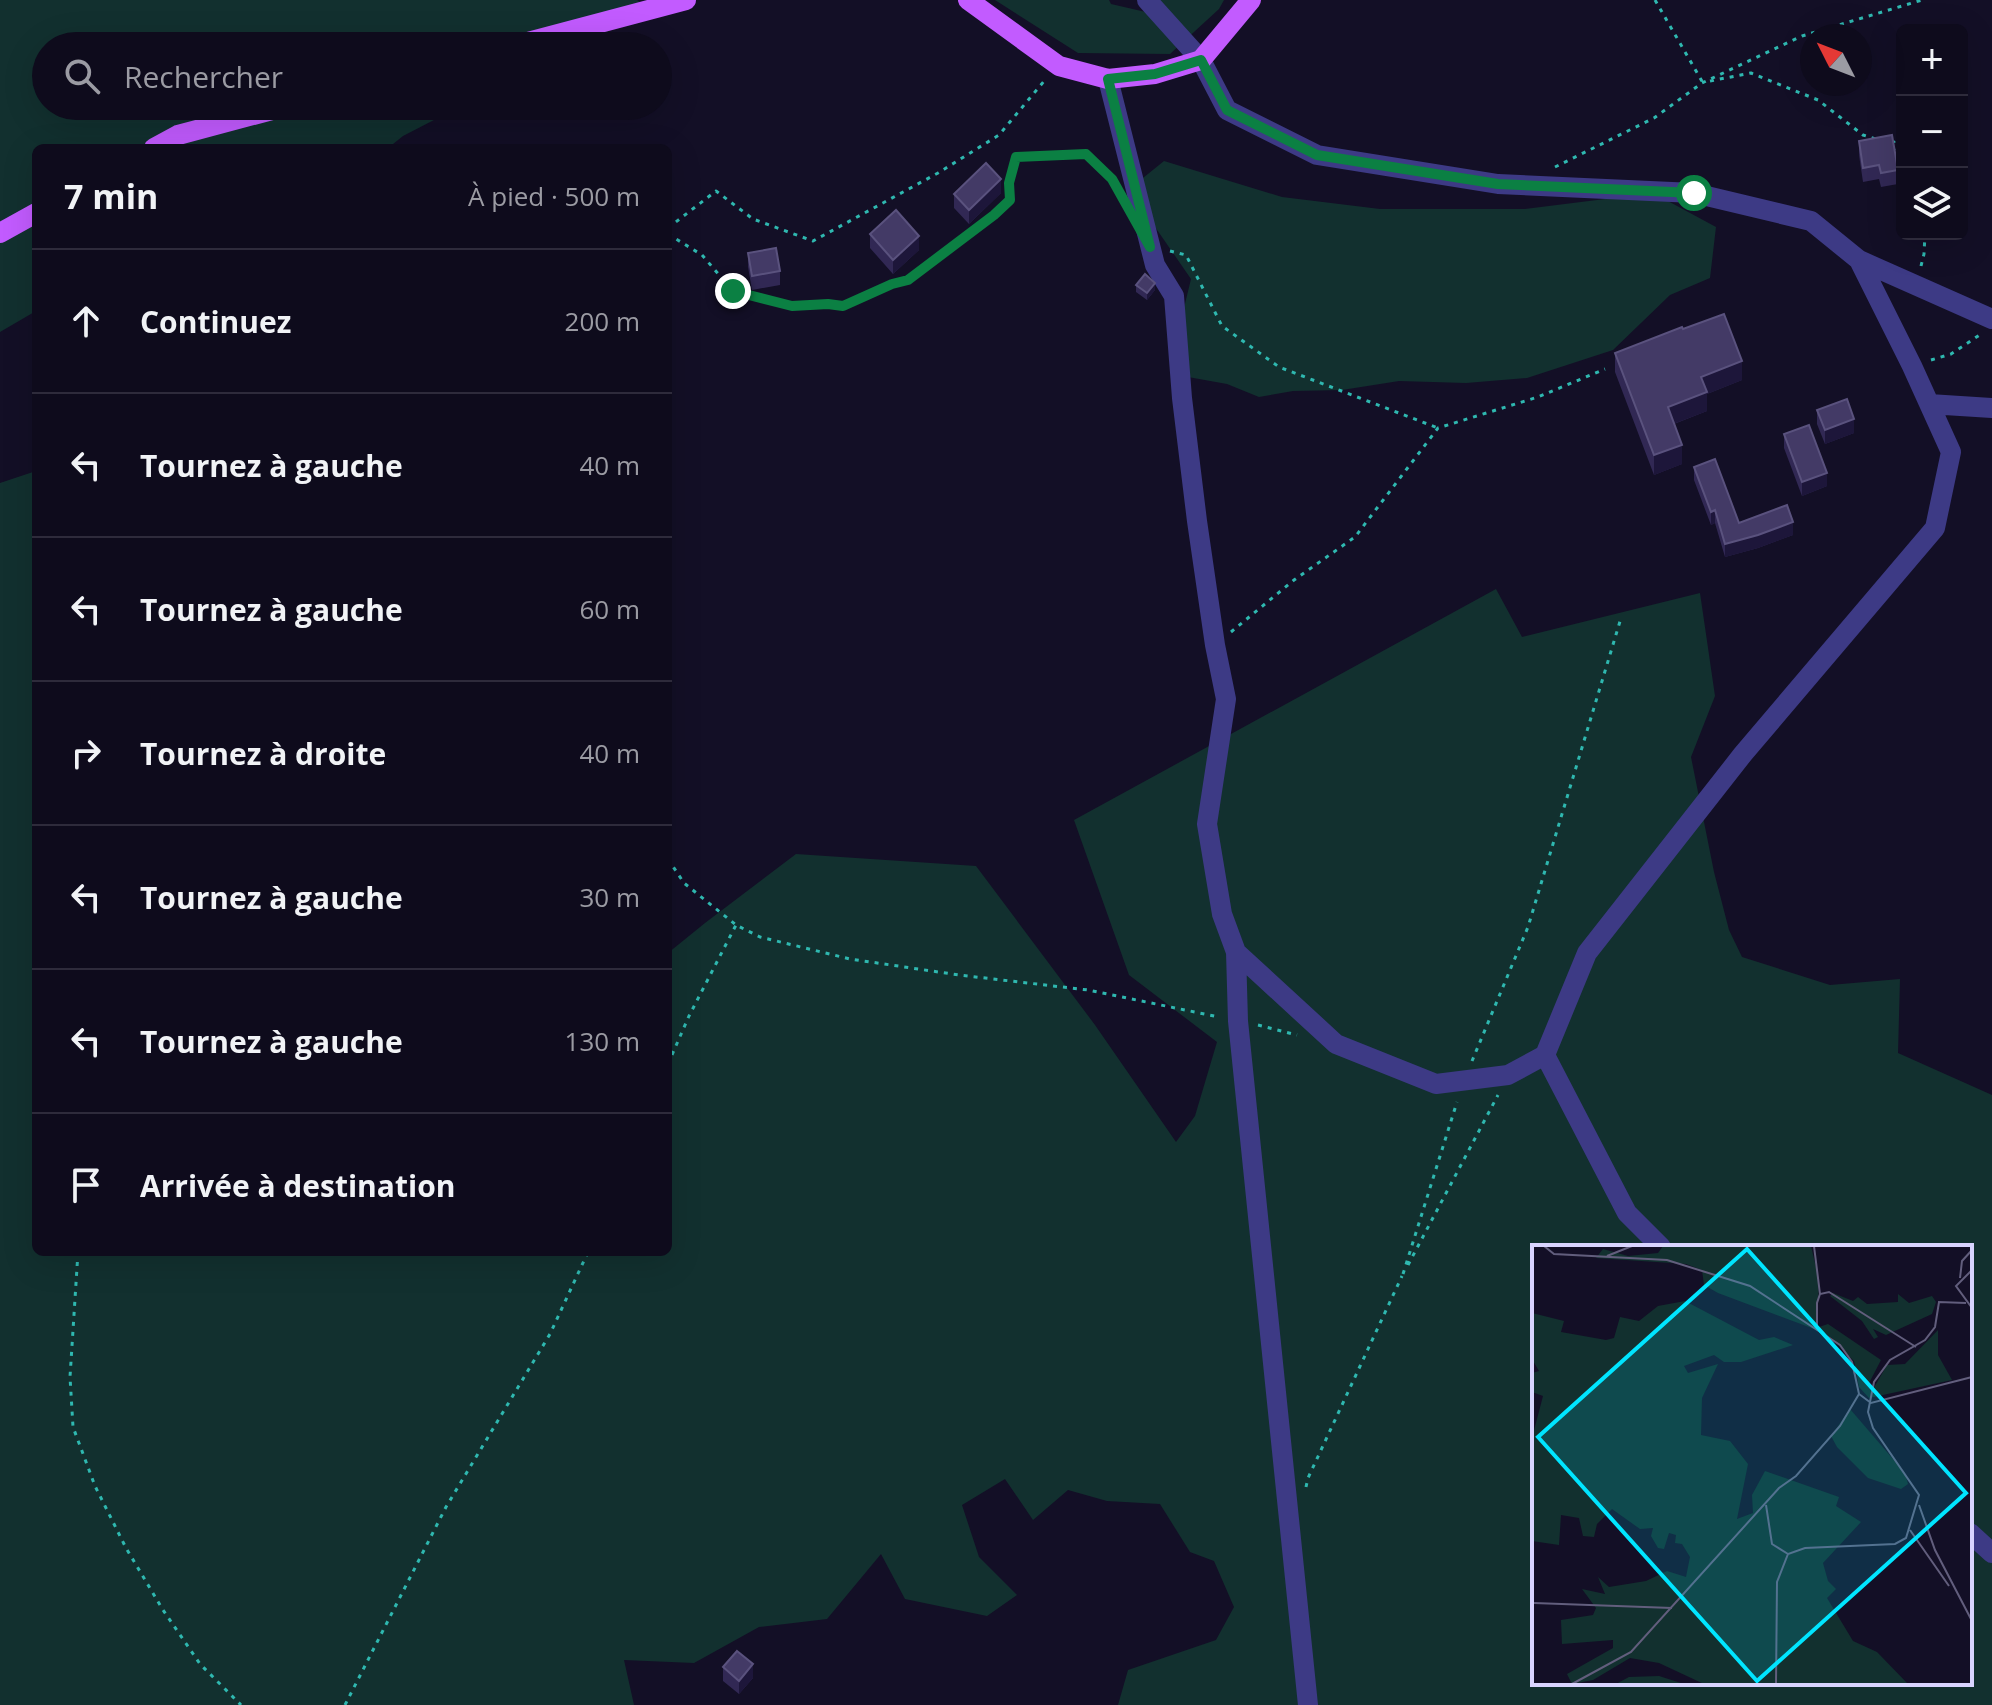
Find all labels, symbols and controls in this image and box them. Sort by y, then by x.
north arrow [1800,24,1872,96]
map controls [1896,24,1968,240]
button: + [1896,24,1968,96]
search box [32,32,672,120]
icon: search [60,54,104,98]
text: Rechercher [124,56,283,97]
button: − [1896,96,1968,168]
button: layers [1896,168,1968,240]
text: 7 min [64,173,158,219]
route start [1676,175,1712,211]
text: À pied · 500 m [468,178,640,214]
route end [715,273,751,309]
icon: ahead [64,299,108,343]
text: Continuez [140,301,291,342]
text: 200 m [565,303,640,339]
icon: left [64,443,108,487]
text: Tournez à gauche [140,445,403,486]
text: 40 m [579,447,640,483]
icon: left [64,587,108,631]
text: Tournez à gauche [140,589,403,630]
text: 60 m [579,591,640,627]
icon: right [64,731,108,775]
text: Tournez à droite [140,733,386,774]
text: 40 m [579,735,640,771]
icon: left [64,875,108,919]
text: Tournez à gauche [140,877,403,918]
text: 30 m [579,879,640,915]
icon: left [64,1019,108,1063]
text: Tournez à gauche [140,1021,403,1062]
text: 130 m [565,1023,640,1059]
icon: arrive [64,1163,108,1207]
text: Arrivée à destination [140,1165,455,1206]
inset map [1532,1245,1972,1685]

